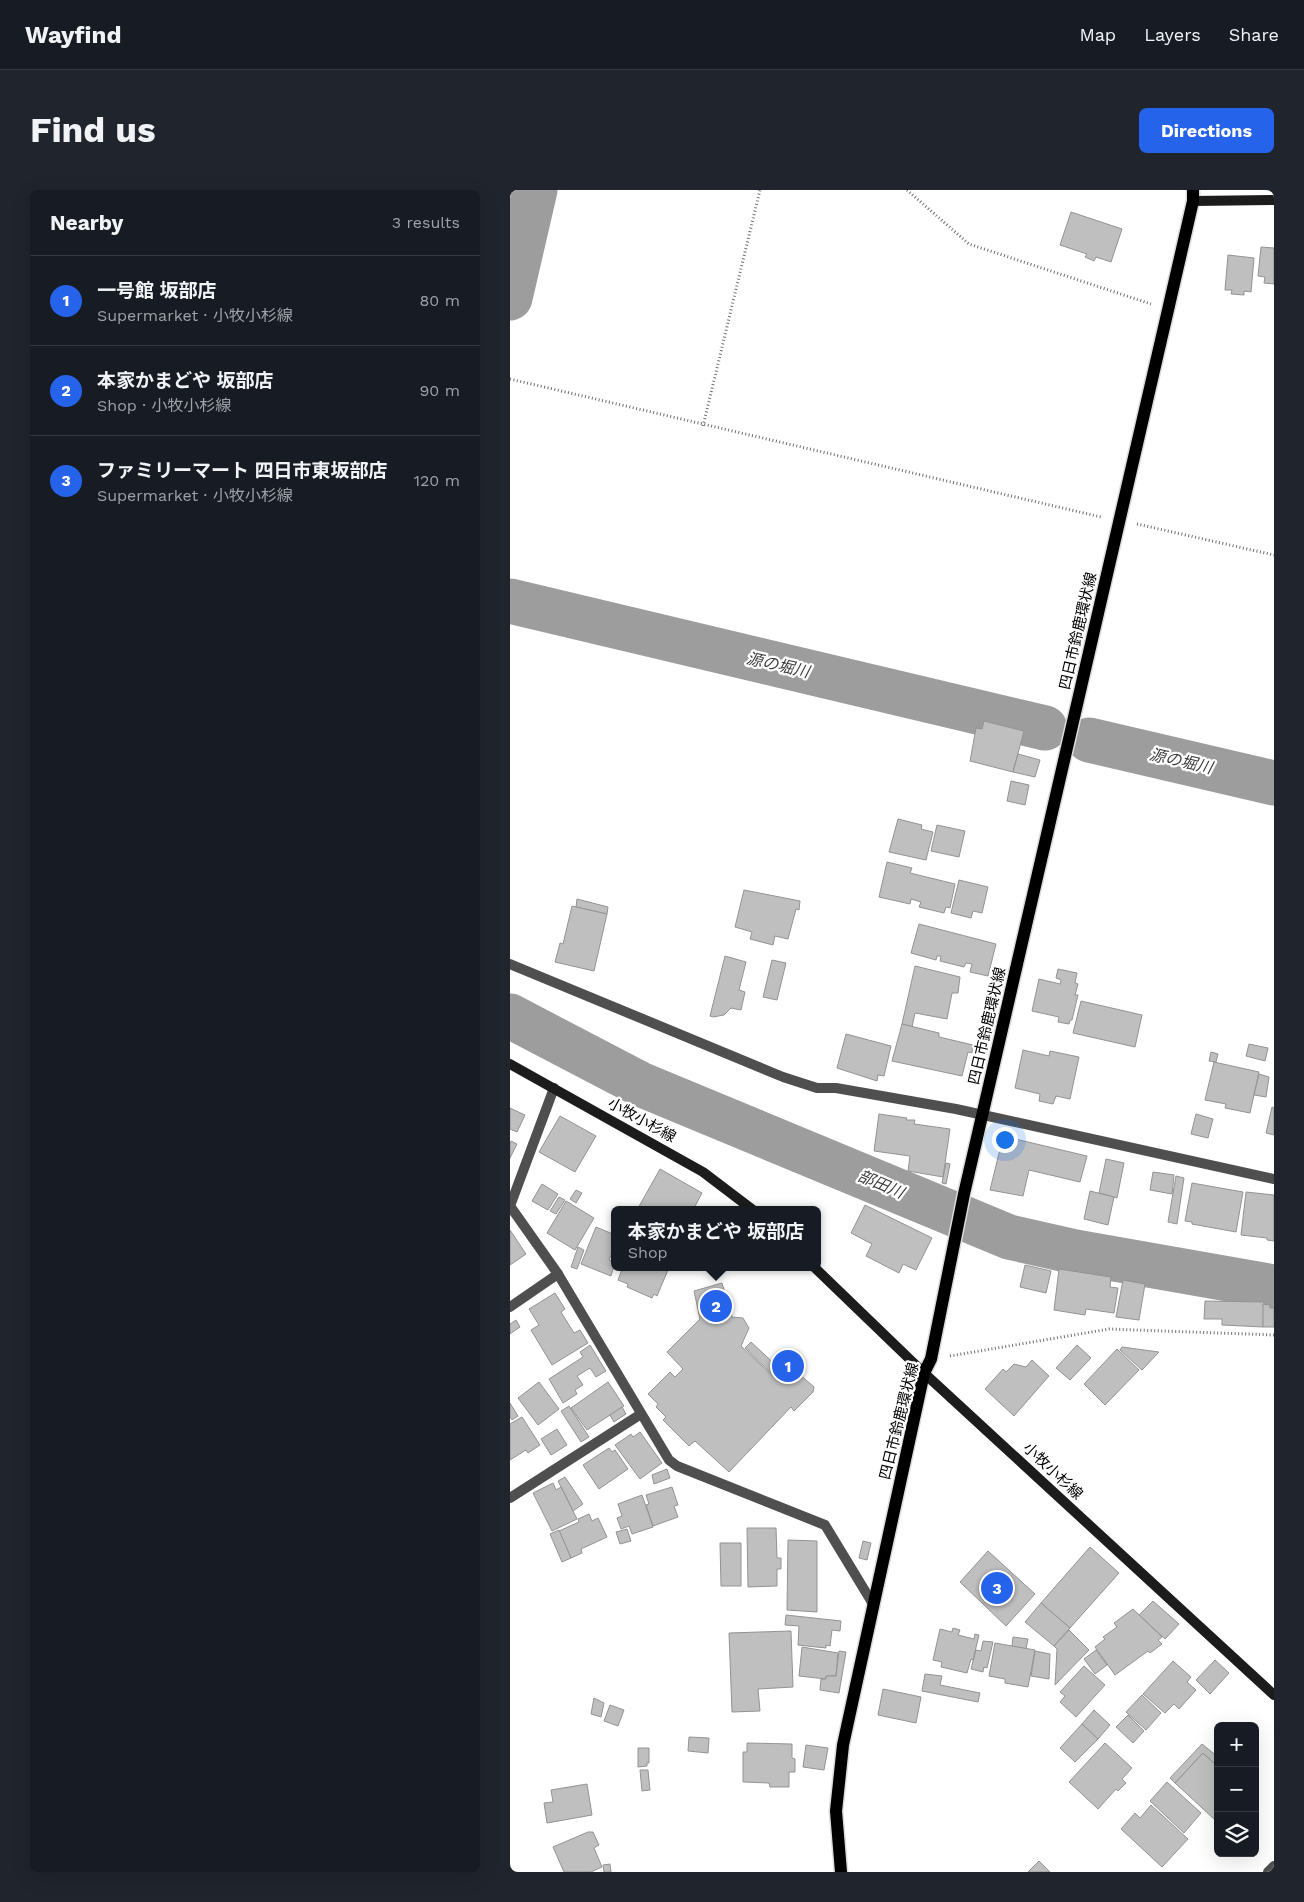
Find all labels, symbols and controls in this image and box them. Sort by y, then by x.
text: Wayfind [25,21,121,49]
text: Map [1079,24,1116,45]
text: Layers [1144,24,1201,45]
text: Share [1229,24,1279,45]
button: Directions [1139,108,1274,153]
text: Find us [30,109,156,151]
text: Nearby [50,210,123,235]
text: 3 results [392,213,460,232]
text: 一号館 坂部店 [97,279,216,302]
text: 1 [63,291,69,310]
text: 80 m [419,291,460,310]
text: Supermarket · 小牧小杉線 [97,306,293,325]
text: 本家かまどや 坂部店 [97,369,273,392]
text: 2 [61,381,71,400]
text: 90 m [419,381,460,400]
text: Shop · 小牧小杉線 [97,396,231,415]
text: ファミリーマート 四日市東坂部店 [97,459,387,482]
text: 3 [61,471,71,490]
text: 120 m [414,471,460,490]
text: Supermarket · 小牧小杉線 [97,486,293,505]
street label: 四日市鈴鹿環状線 [1056,571,1100,691]
water label: 源の堀川 [745,649,813,682]
water label: 源の堀川 [1148,745,1216,778]
street label: 四日市鈴鹿環状線 [965,966,1009,1086]
street label: 小牧小杉線 [605,1094,679,1146]
your location [992,1127,1018,1153]
water label: 部田川 [855,1166,909,1203]
popup [611,1206,821,1271]
text: 本家かまどや 坂部店 [628,1220,804,1243]
text: Shop [628,1243,668,1262]
pin: 2 [700,1287,732,1325]
pin: 1 [772,1347,804,1385]
street label: 四日市鈴鹿環状線 [876,1361,922,1481]
street label: 小牧小杉線 [1019,1439,1087,1503]
pin: 3 [981,1569,1013,1607]
map controls [1214,1722,1259,1857]
button: + [1214,1722,1259,1767]
button: − [1214,1767,1259,1812]
button: layers [1214,1812,1259,1857]

